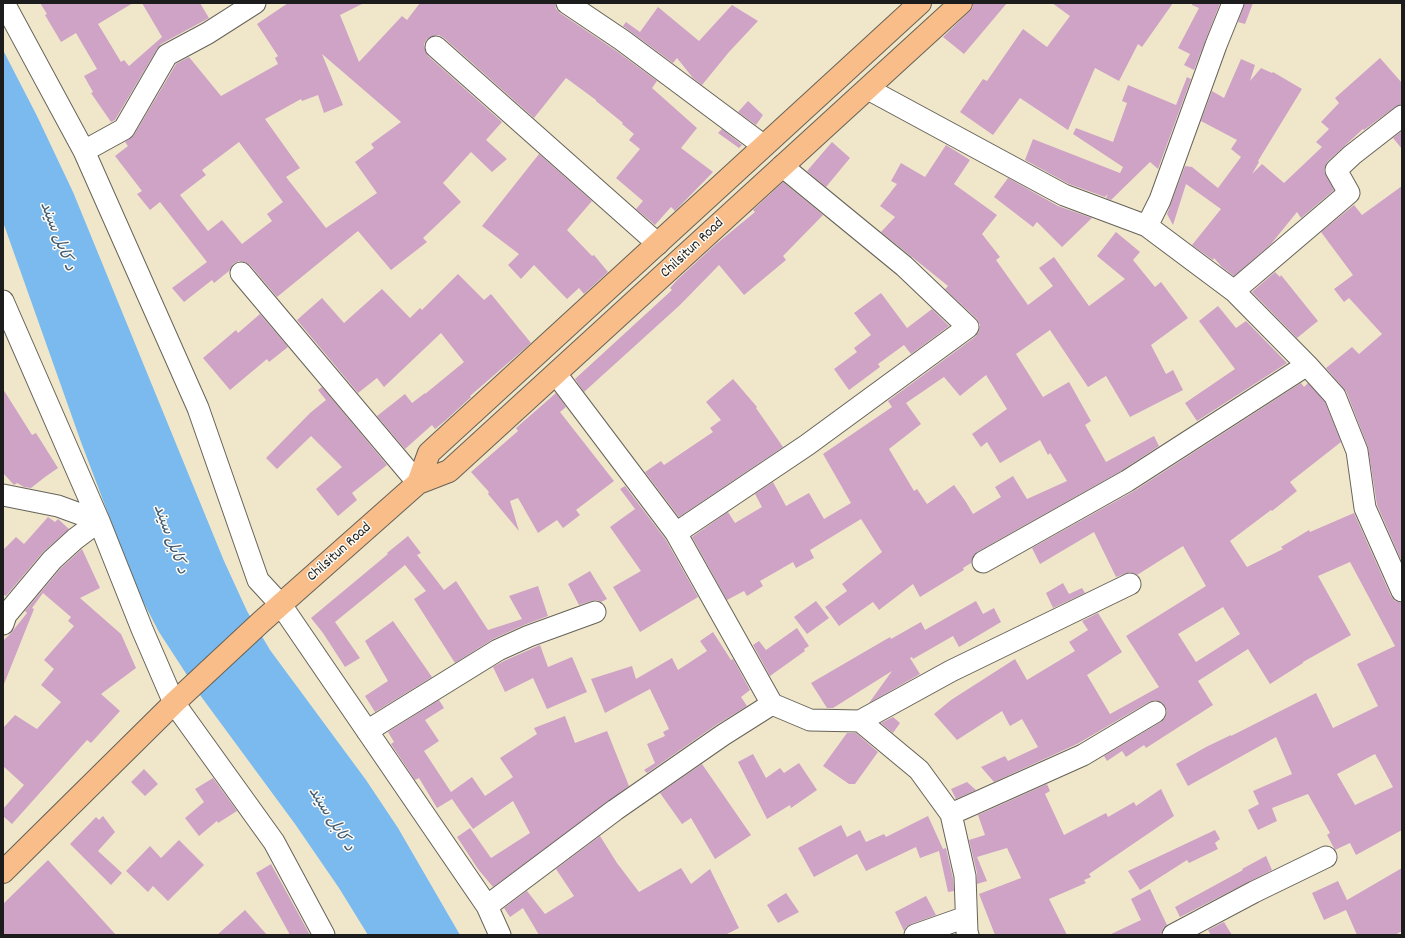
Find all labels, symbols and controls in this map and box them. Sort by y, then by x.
water label: د کابل سيند [34,200,78,274]
street label: Chilsitun Road [658,215,728,283]
water label: د کابل سيند [148,503,190,577]
street label: Chilsitun Road [304,520,376,586]
water label: د کابل سيند [303,784,357,856]

